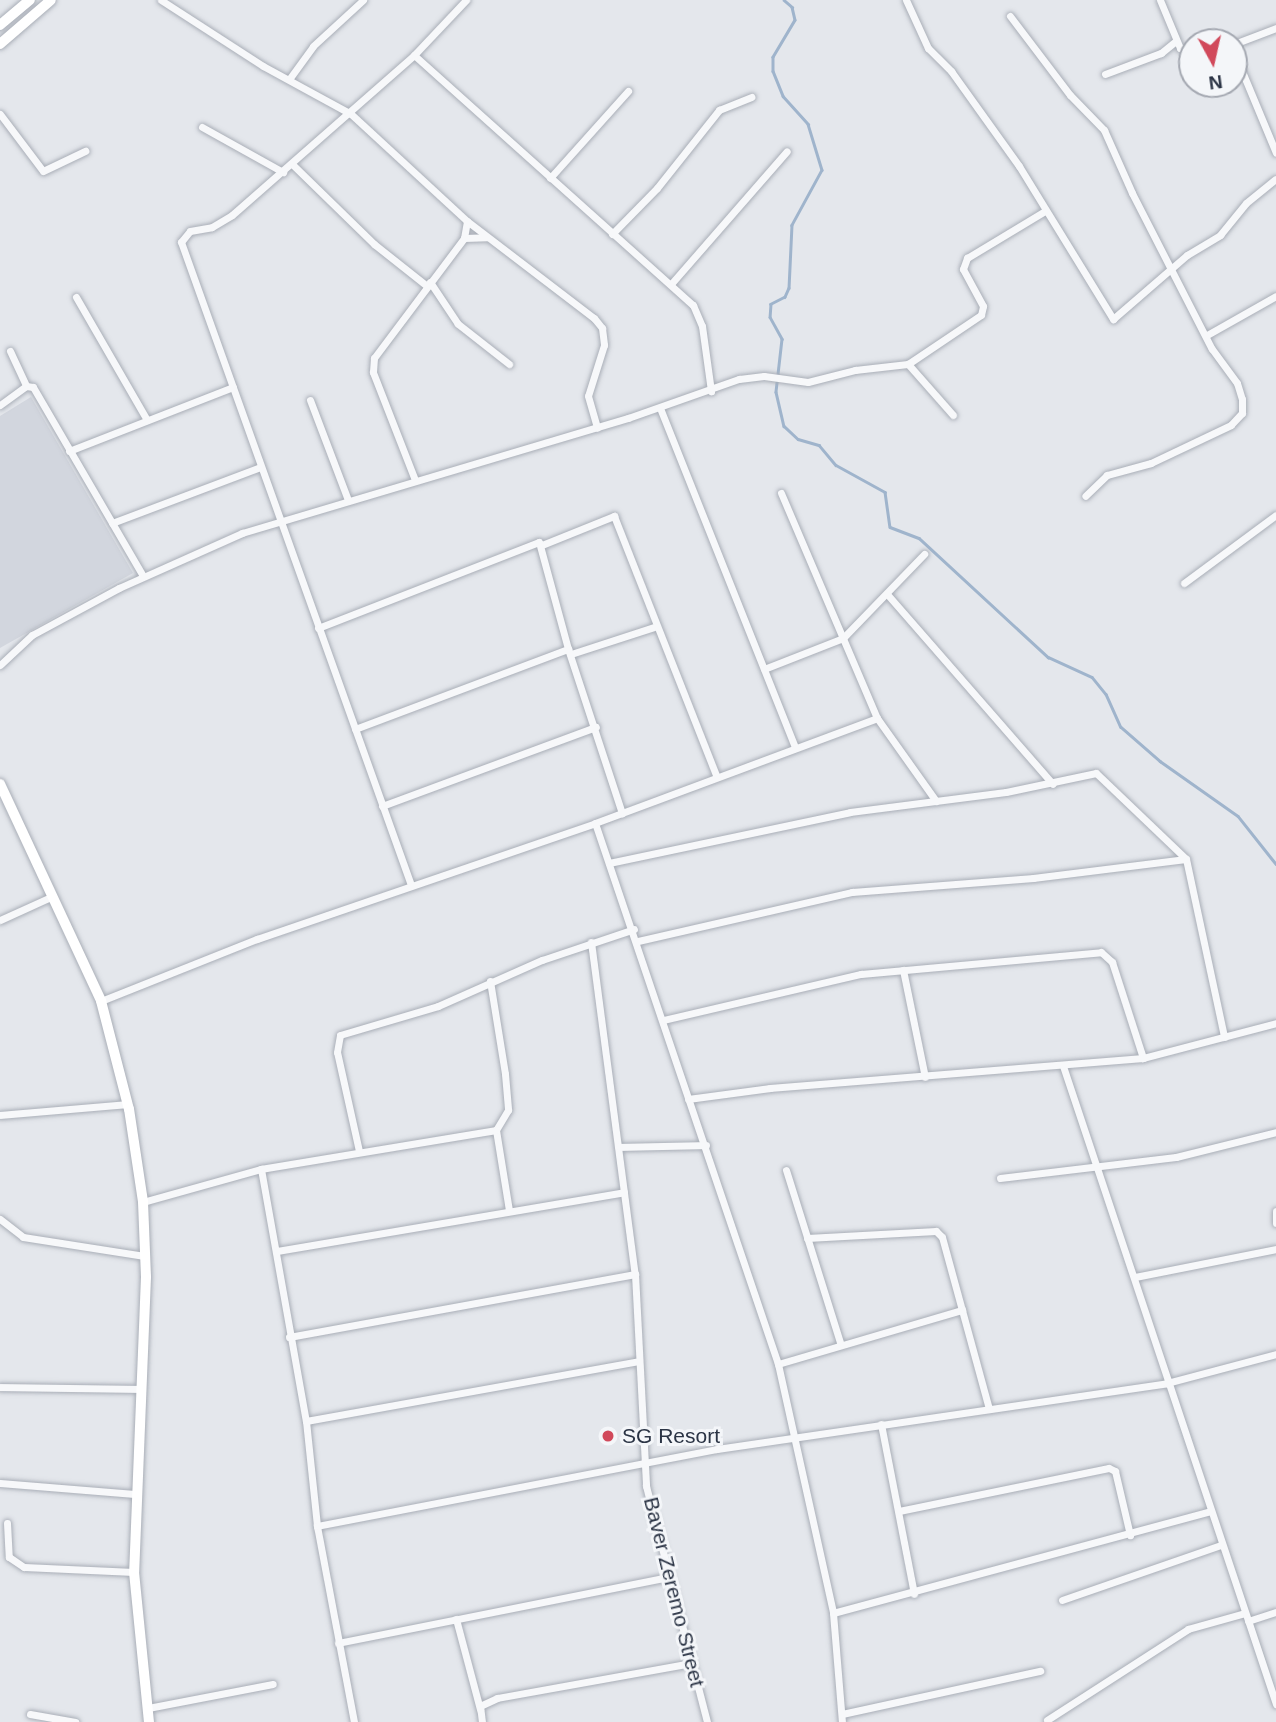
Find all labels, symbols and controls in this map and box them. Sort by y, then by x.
north arrow [1178,28,1248,98]
text: N [1207,71,1224,94]
place label: SG Resort [622,1423,720,1449]
marker: SG Resort [600,1428,616,1444]
street label: Baver Zeremo Street [638,1494,710,1690]

